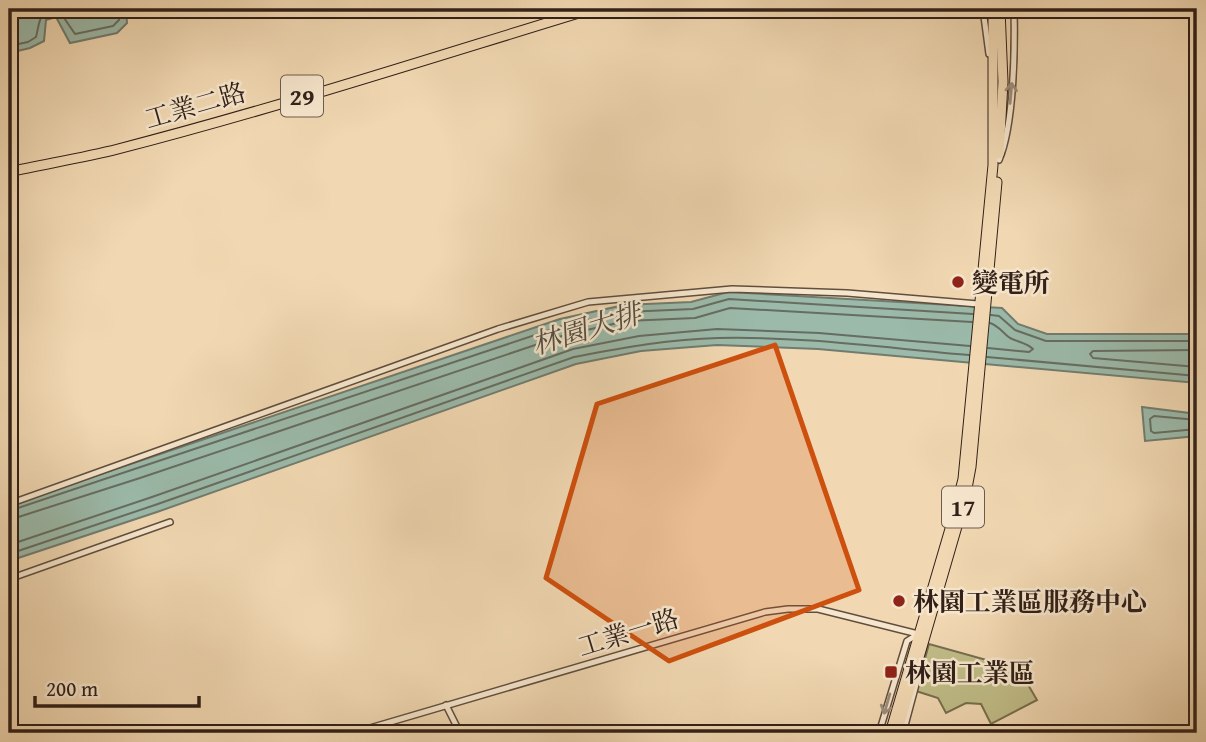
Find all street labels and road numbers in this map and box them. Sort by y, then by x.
street label: 工業二路 [140,72,250,138]
road number: 29 [281,76,323,116]
road number: 17 [942,486,984,528]
street label: 工業一路 [573,598,683,666]

